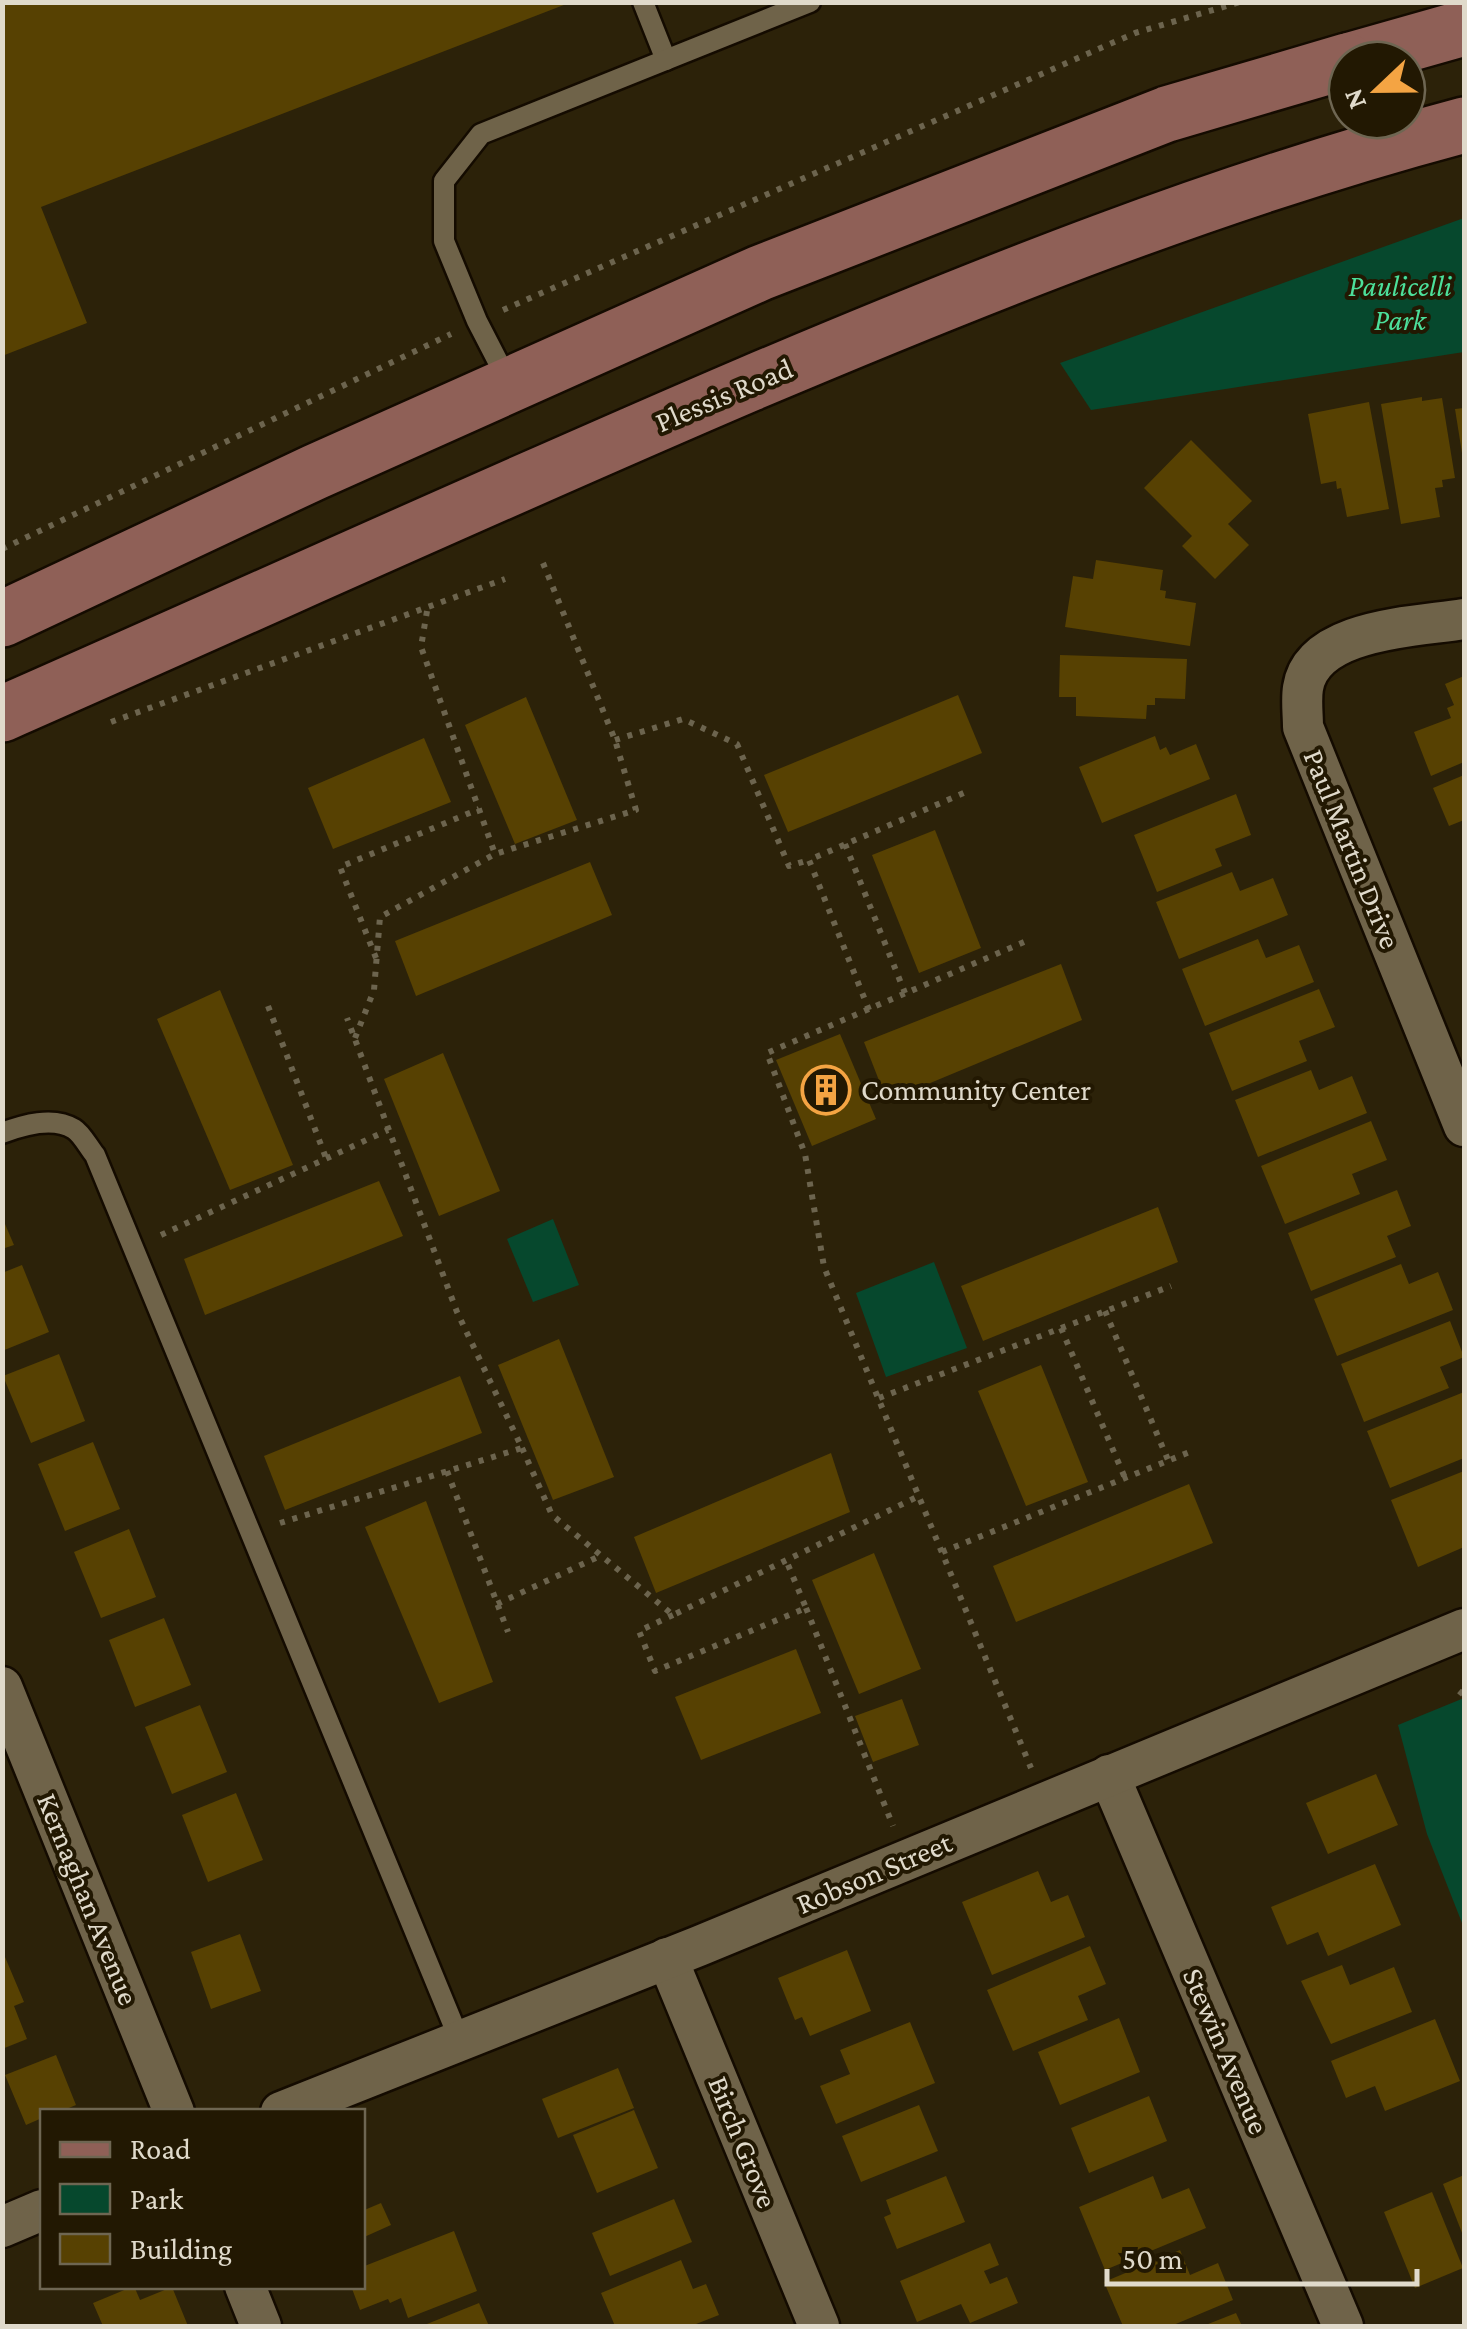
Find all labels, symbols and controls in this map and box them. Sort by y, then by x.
north arrow [1327,40,1427,140]
text: N [1336,85,1372,114]
park label: Paulicelli Park [1348,269,1453,336]
street label: Plessis Road [650,351,798,438]
street label: Paul Martin Drive [1297,744,1407,953]
building icon: Community Center [800,1064,852,1116]
place label: Community Center [861,1073,1091,1107]
street label: Kernaghan Avenue [30,1788,146,2010]
street label: Robson Street [791,1825,957,1920]
street label: Stewin Avenue [1177,1963,1276,2139]
street label: Birch Grove [702,2071,785,2212]
legend [40,2109,365,2289]
text: Road [130,2132,191,2165]
text: Park [130,2182,184,2215]
scale bar [1107,2224,1417,2286]
text: Building [130,2232,232,2266]
text: 50 m [1122,2242,1183,2275]

